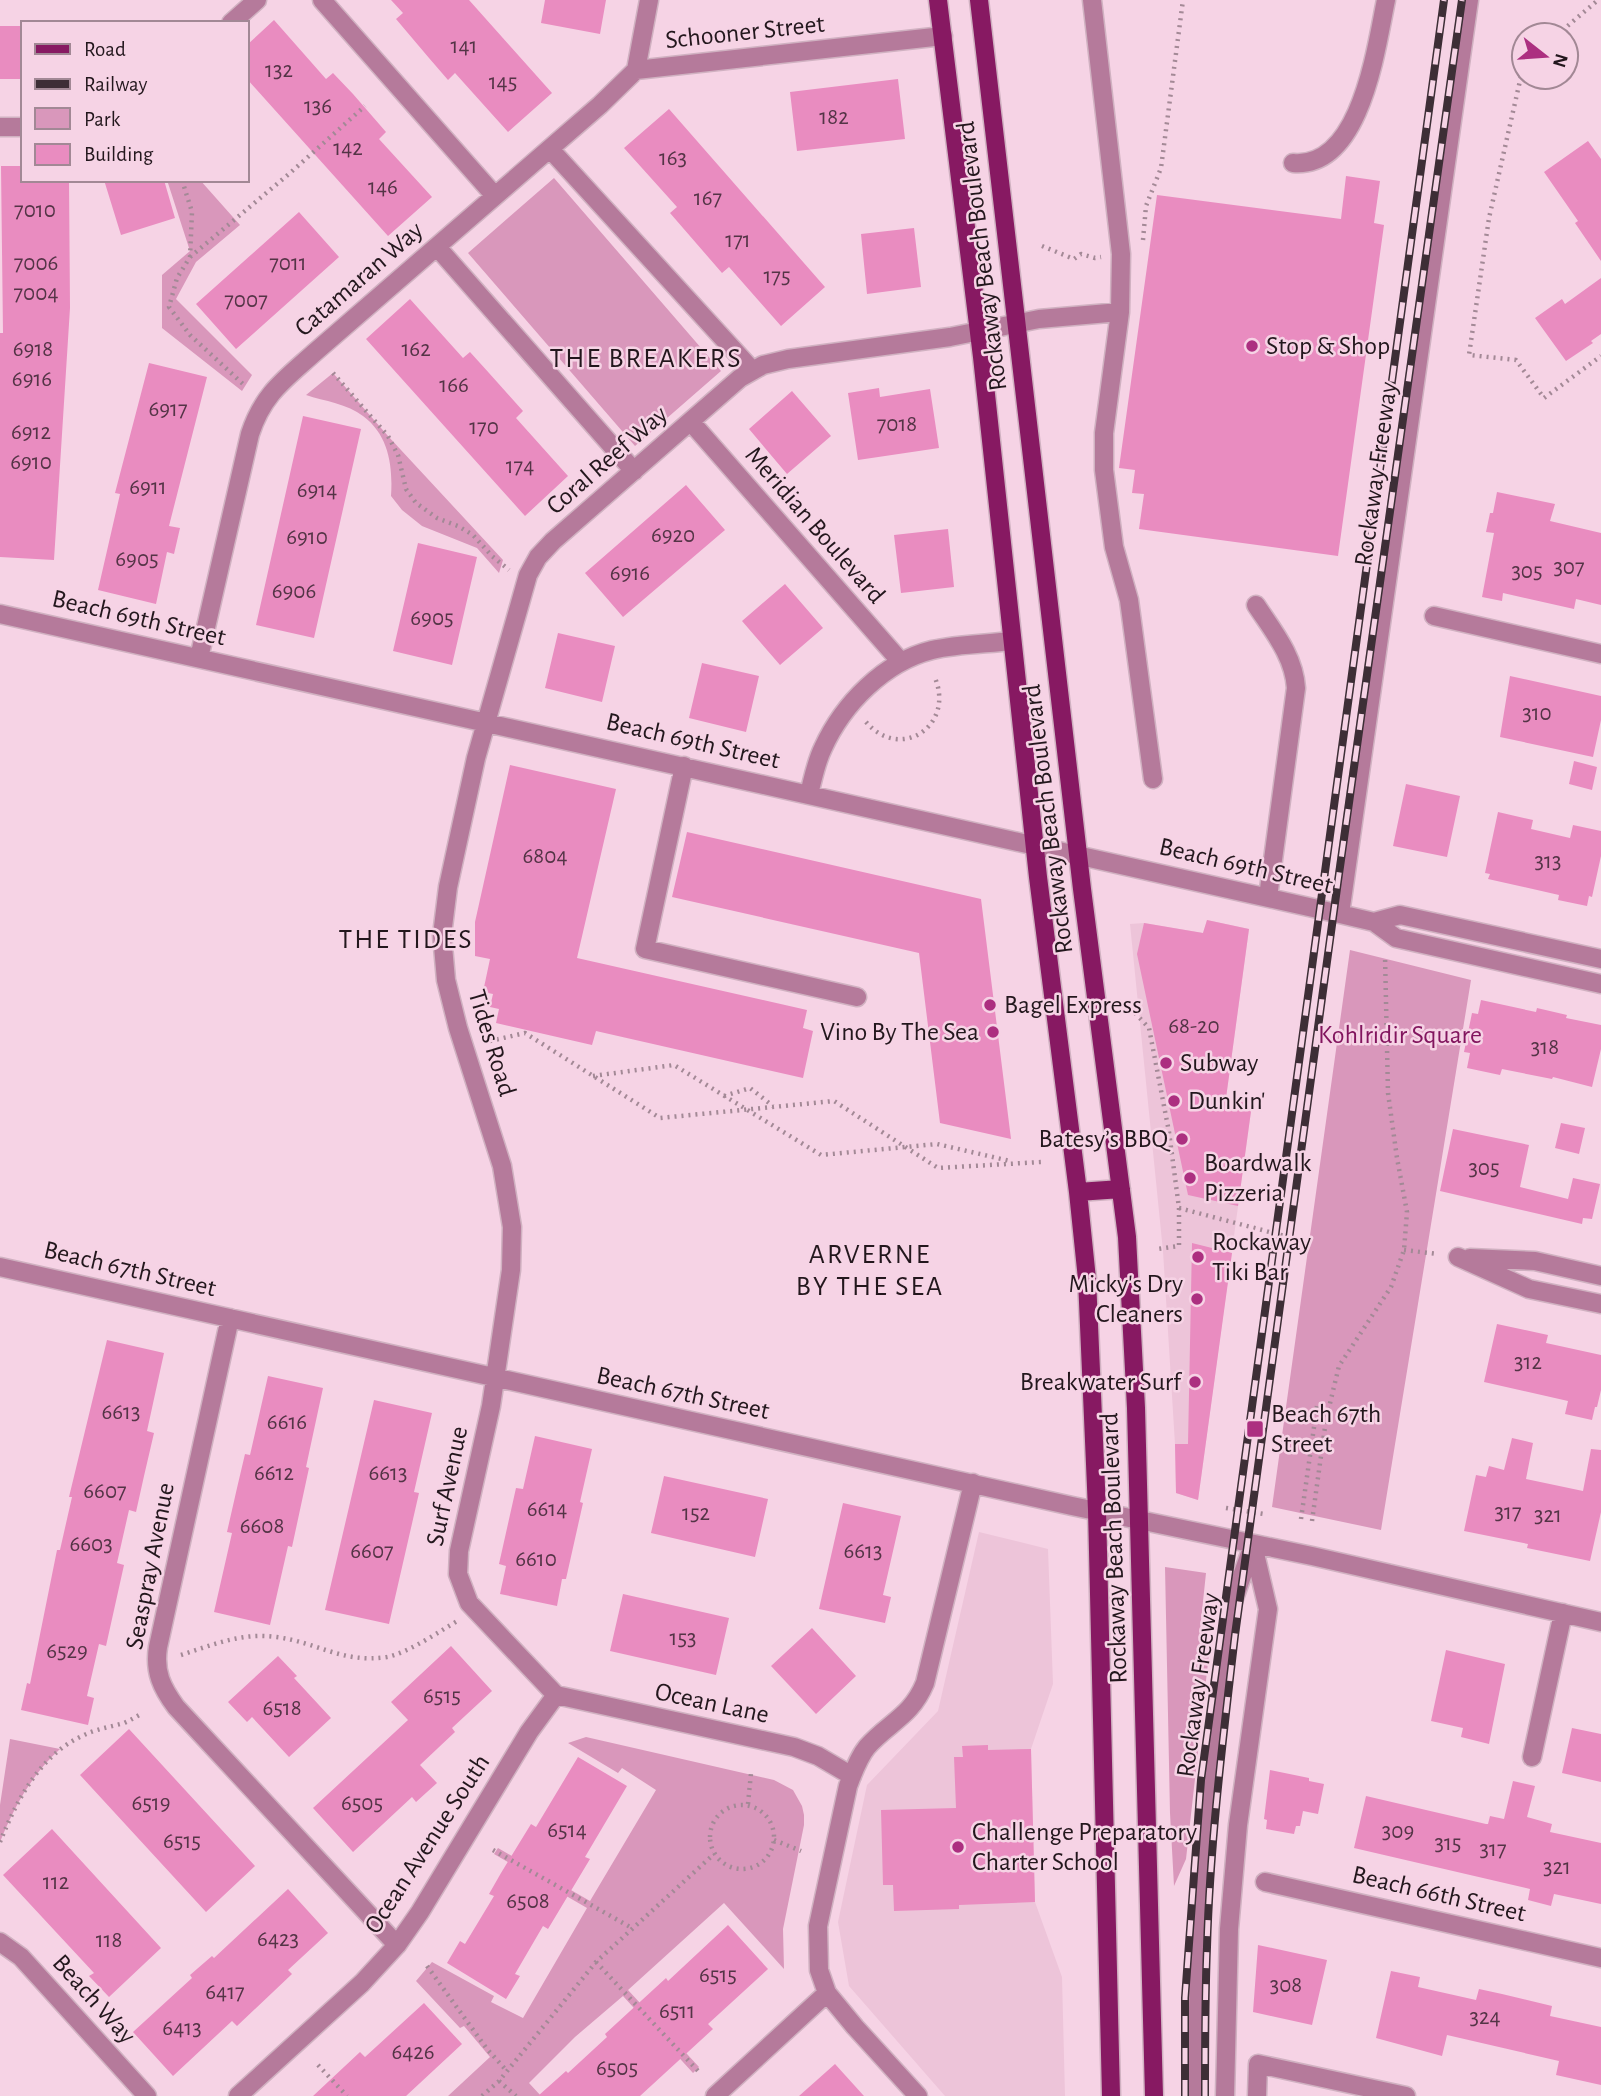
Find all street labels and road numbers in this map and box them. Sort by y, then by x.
street label: Schooner Street [664,11,826,53]
street label: Rockaway Beach Boulevard [953,120,1011,392]
street label: Catamaran Way [290,217,428,341]
street label: Rockaway Freeway [1350,380,1402,568]
street label: Coral Reef Way [542,401,672,519]
street label: Meridian Boulevard [740,442,890,608]
street label: Beach 69th Street [50,585,228,651]
street label: Rockaway Beach Boulevard [1019,683,1077,955]
street label: Beach 69th Street [604,708,782,774]
street label: Beach 69th Street [1157,833,1335,899]
street label: Tides Road [463,987,521,1099]
street label: Beach 67th Street [41,1237,219,1301]
street label: Beach 67th Street [594,1362,772,1424]
street label: Rockaway Beach Boulevard [1096,1412,1132,1684]
street label: Surf Avenue [422,1424,472,1548]
street label: Seaspray Avenue [121,1480,179,1652]
street label: Rockaway Freeway [1172,1591,1224,1779]
street label: Ocean Lane [653,1678,771,1728]
street label: Ocean Avenue South [360,1750,494,1938]
street label: Beach 66th Street [1350,1861,1528,1927]
street label: Beach Way [48,1949,140,2049]

